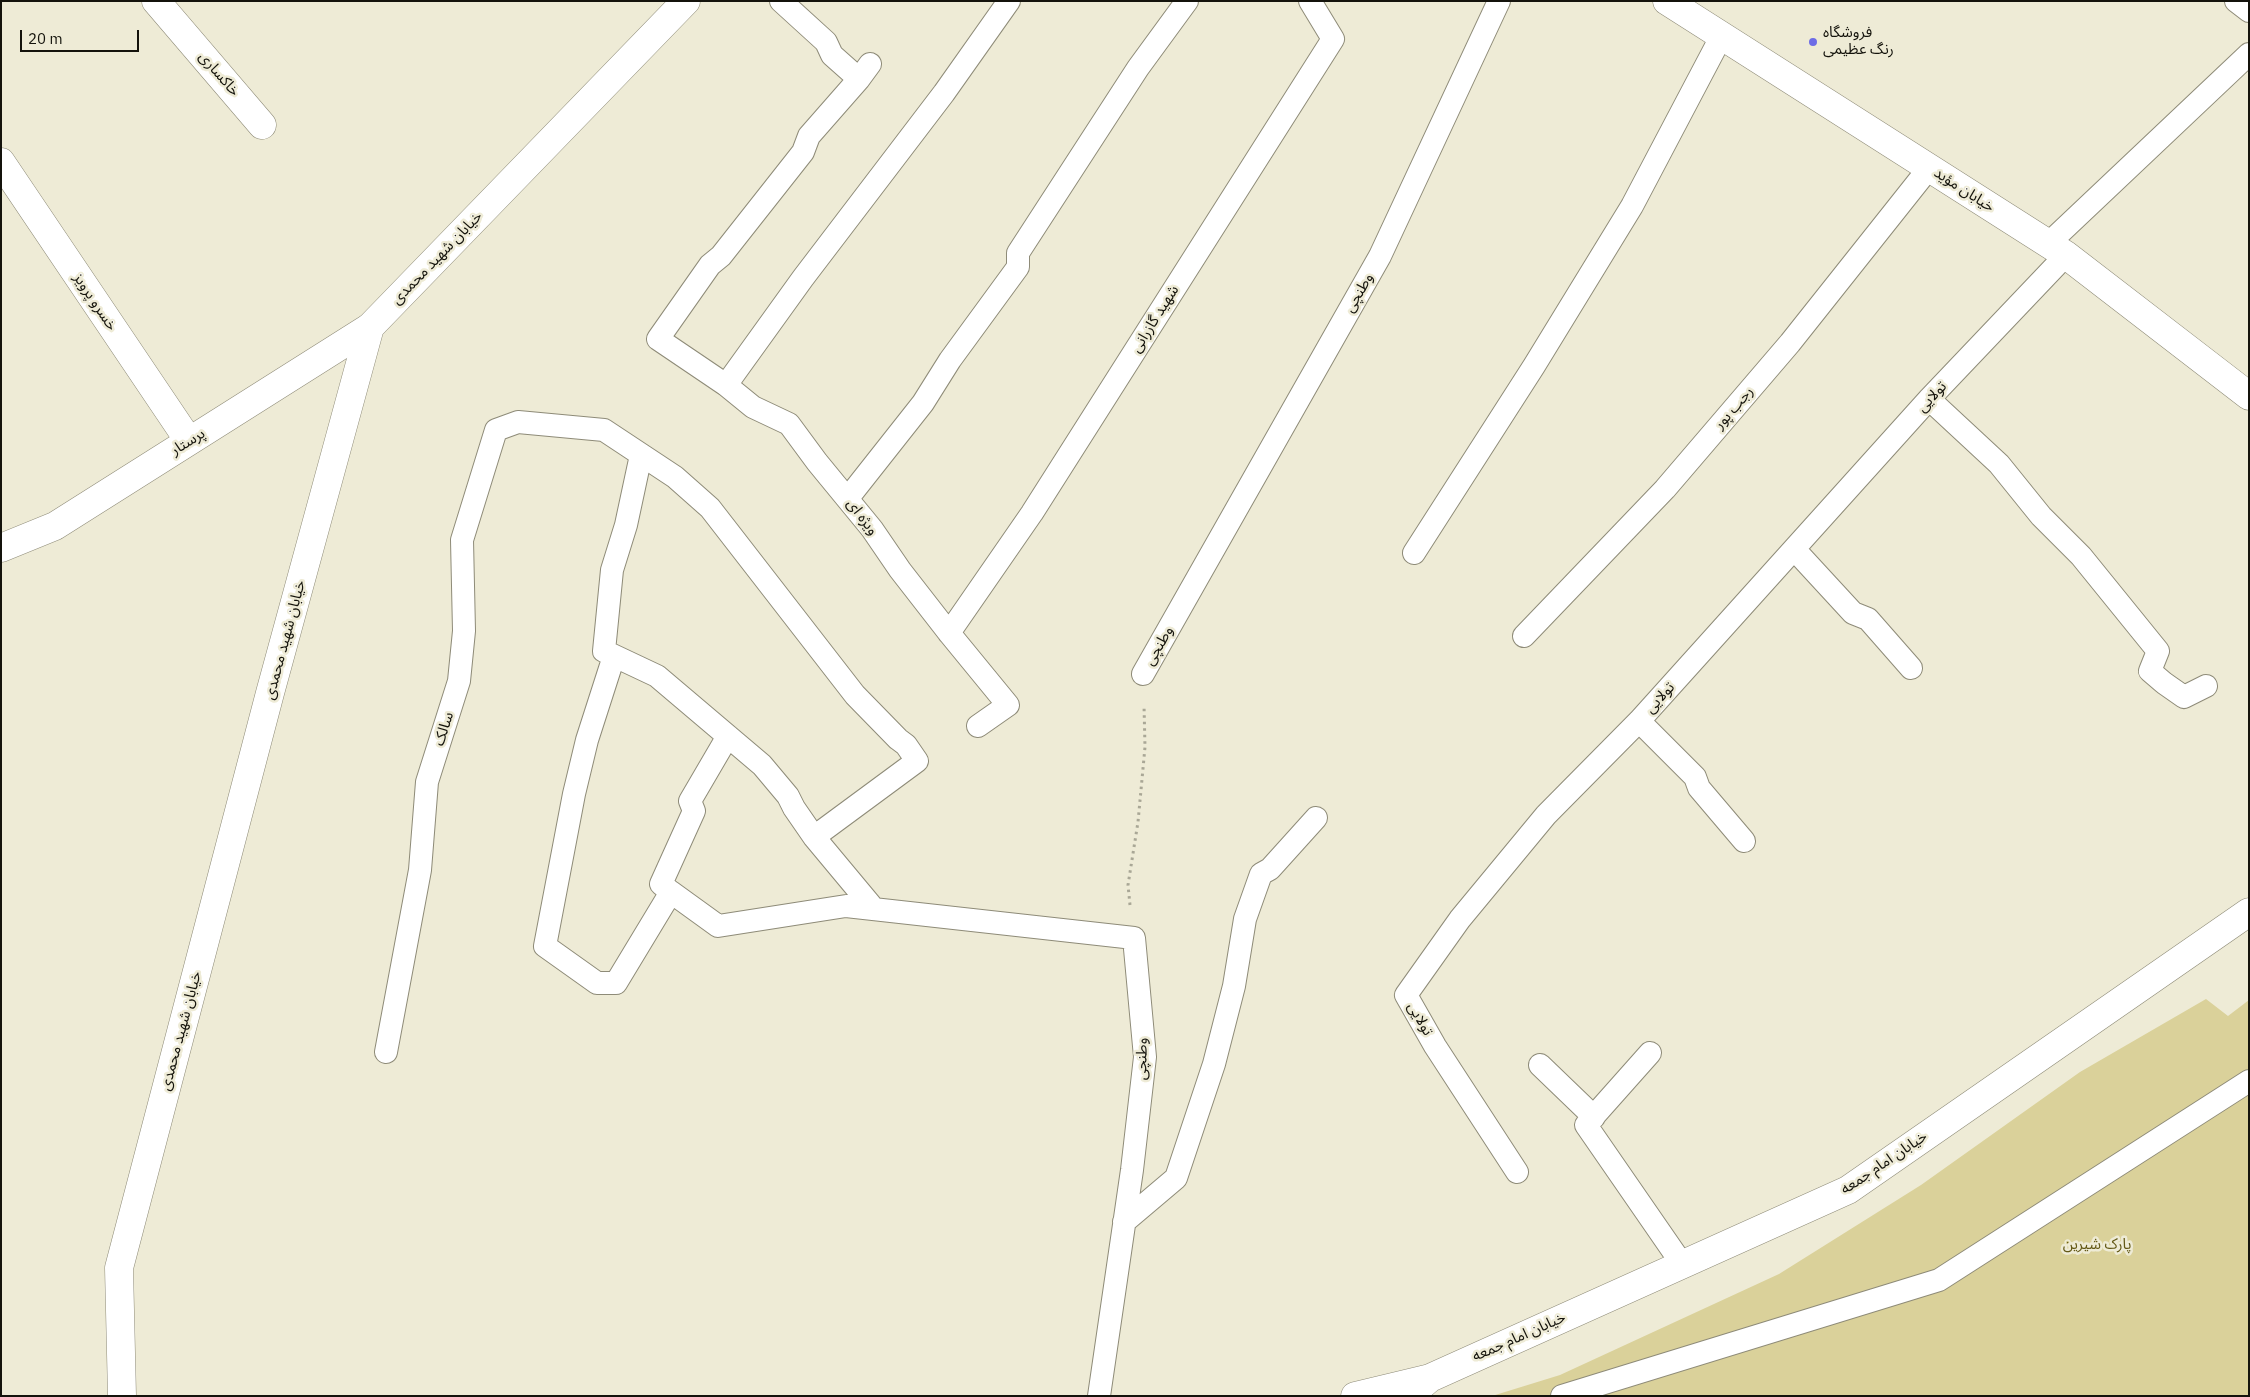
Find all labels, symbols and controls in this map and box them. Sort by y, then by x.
scale bar [22,20,141,52]
place label: فروشگاه رنگ عظیمی [1823,24,1894,59]
text: 20 m [28,29,63,48]
marker: فروشگاه رنگ عظیمی [1807,36,1819,48]
street label: خاکساری [195,48,243,100]
street label: خیابان مؤید [1930,164,1998,216]
street label: خیابان شهید محمدی [388,208,486,308]
street label: خسرو پرویز [69,270,121,334]
street label: وطنچی [1341,270,1377,316]
street label: شهید گازرانی [1127,282,1183,356]
street label: تولایی [1913,378,1951,416]
street label: رجب پور [1711,383,1757,433]
street label: پرستار [167,425,209,459]
street label: ویژه ای [842,495,882,539]
street label: خیابان شهید محمدی [260,578,310,702]
street label: وطنچی [1141,623,1177,669]
street label: تولایی [1641,679,1679,717]
street label: سالک [430,710,458,748]
street label: خیابان شهید محمدی [156,969,206,1093]
street label: تولایی [1403,999,1437,1039]
street label: وطنچی [1133,1038,1151,1080]
street label: خیابان امام جمعه [1837,1128,1931,1198]
park label: پارک شیرین [2063,1236,2131,1254]
street label: خیابان امام جمعه [1470,1308,1568,1366]

